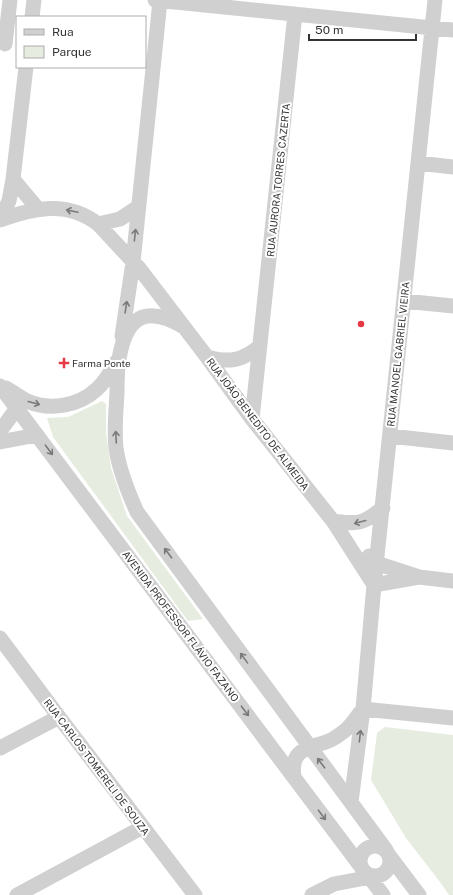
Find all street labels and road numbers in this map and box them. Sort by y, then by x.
street label: RUA AURORA TORRES CAZERTA [264,103,292,257]
street label: RUA MANOEL GABRIEL VIEIRA [384,281,412,427]
street label: RUA JOÃO BENEDITO DE ALMEIDA [204,355,312,493]
street label: AVENIDA PROFESSOR FLÁVIO FAZANO [120,548,242,704]
street label: RUA CARLOS TOMERELI DE SOUZA [42,696,152,838]

